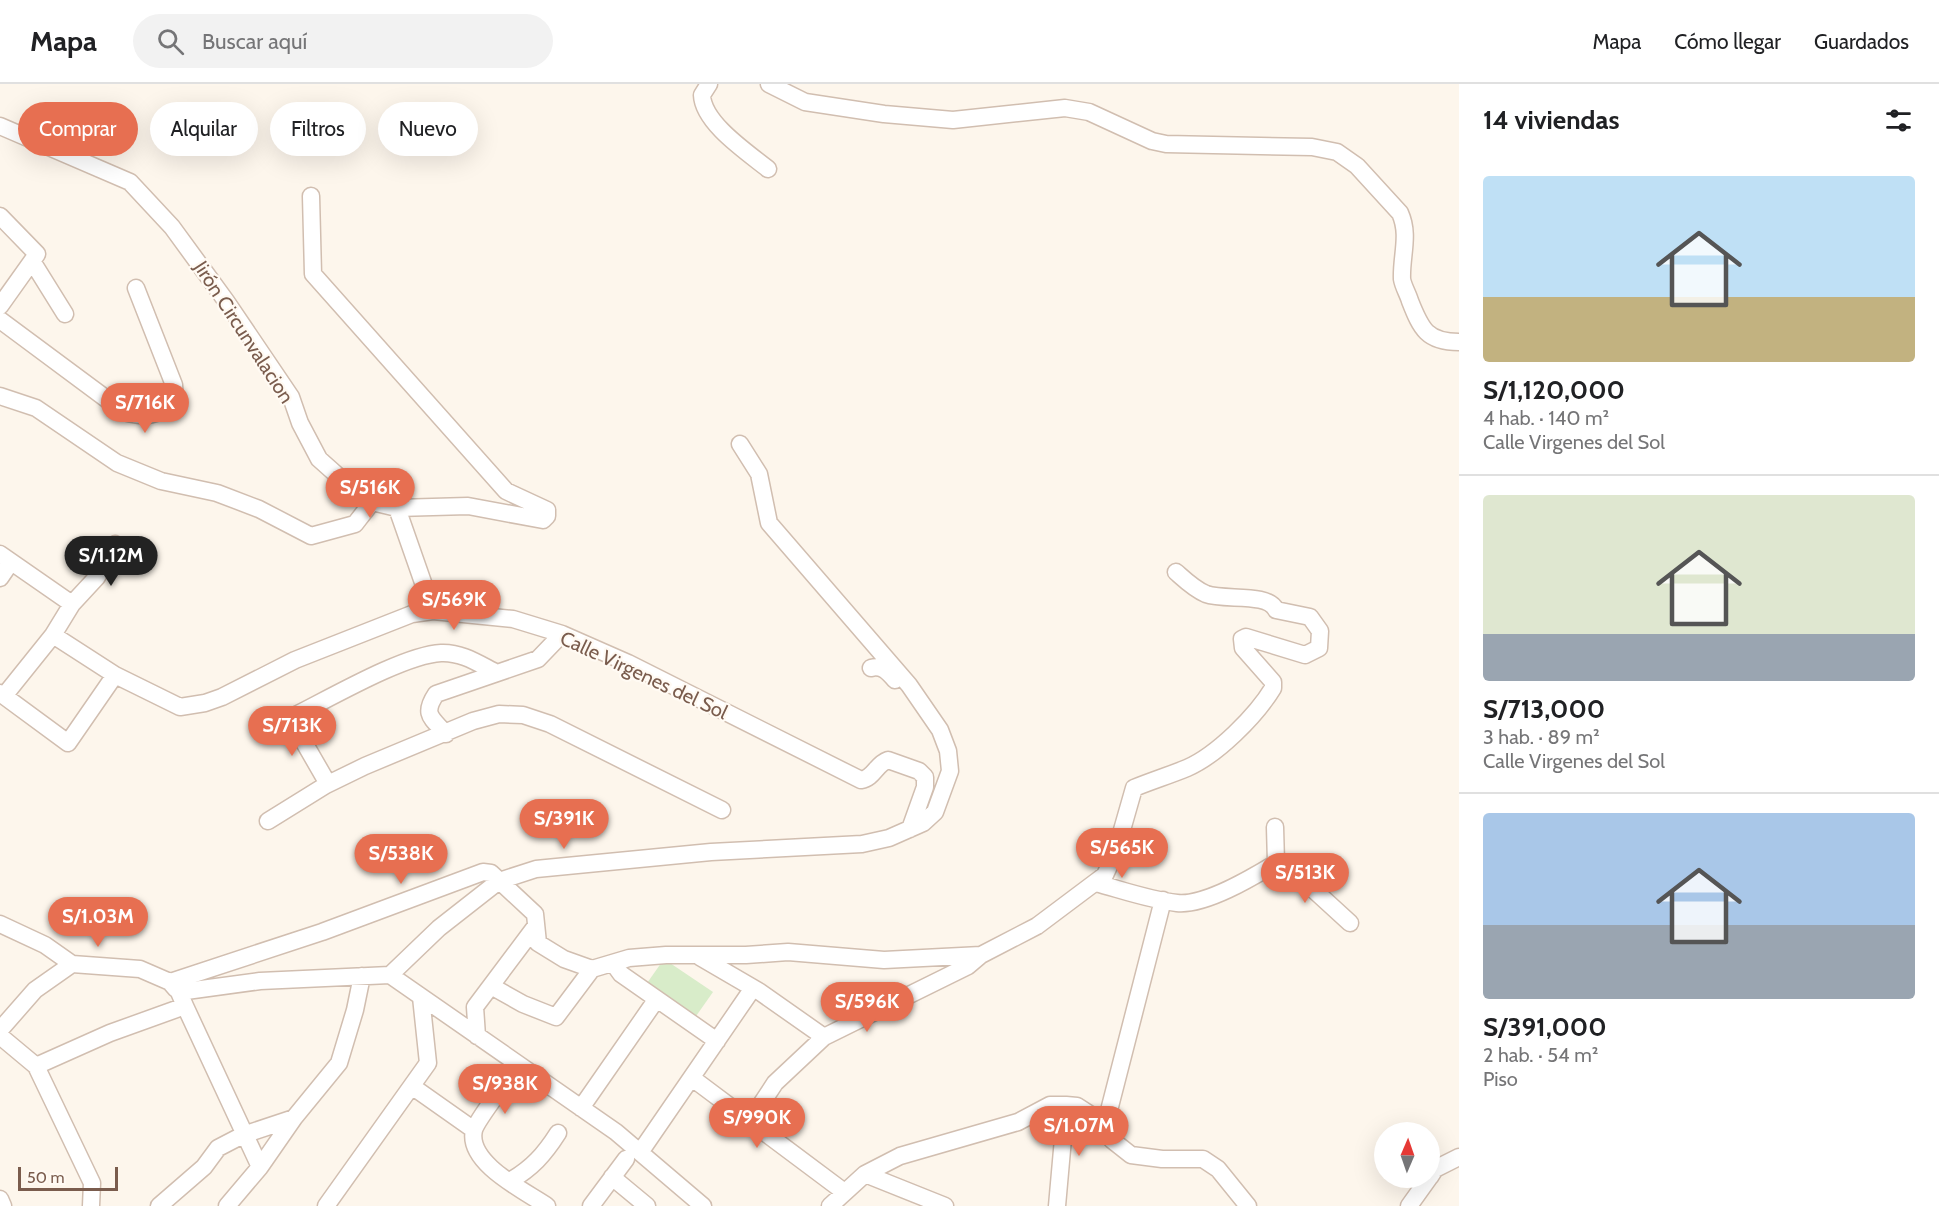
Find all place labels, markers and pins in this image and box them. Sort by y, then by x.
pin: S/716K [96,383,194,434]
pin: S/516K [321,468,419,519]
pin: S/1.12M [56,536,166,587]
pin: S/569K [405,580,503,631]
pin: S/713K [243,706,341,757]
pin: S/391K [515,799,613,850]
pin: S/565K [1073,828,1171,879]
pin: S/538K [352,834,450,885]
pin: S/513K [1256,853,1354,904]
pin: S/1.03M [43,897,153,948]
pin: S/596K [818,982,916,1033]
pin: S/938K [456,1064,554,1115]
pin: S/990K [708,1098,806,1149]
pin: S/1.07M [1024,1106,1134,1157]

